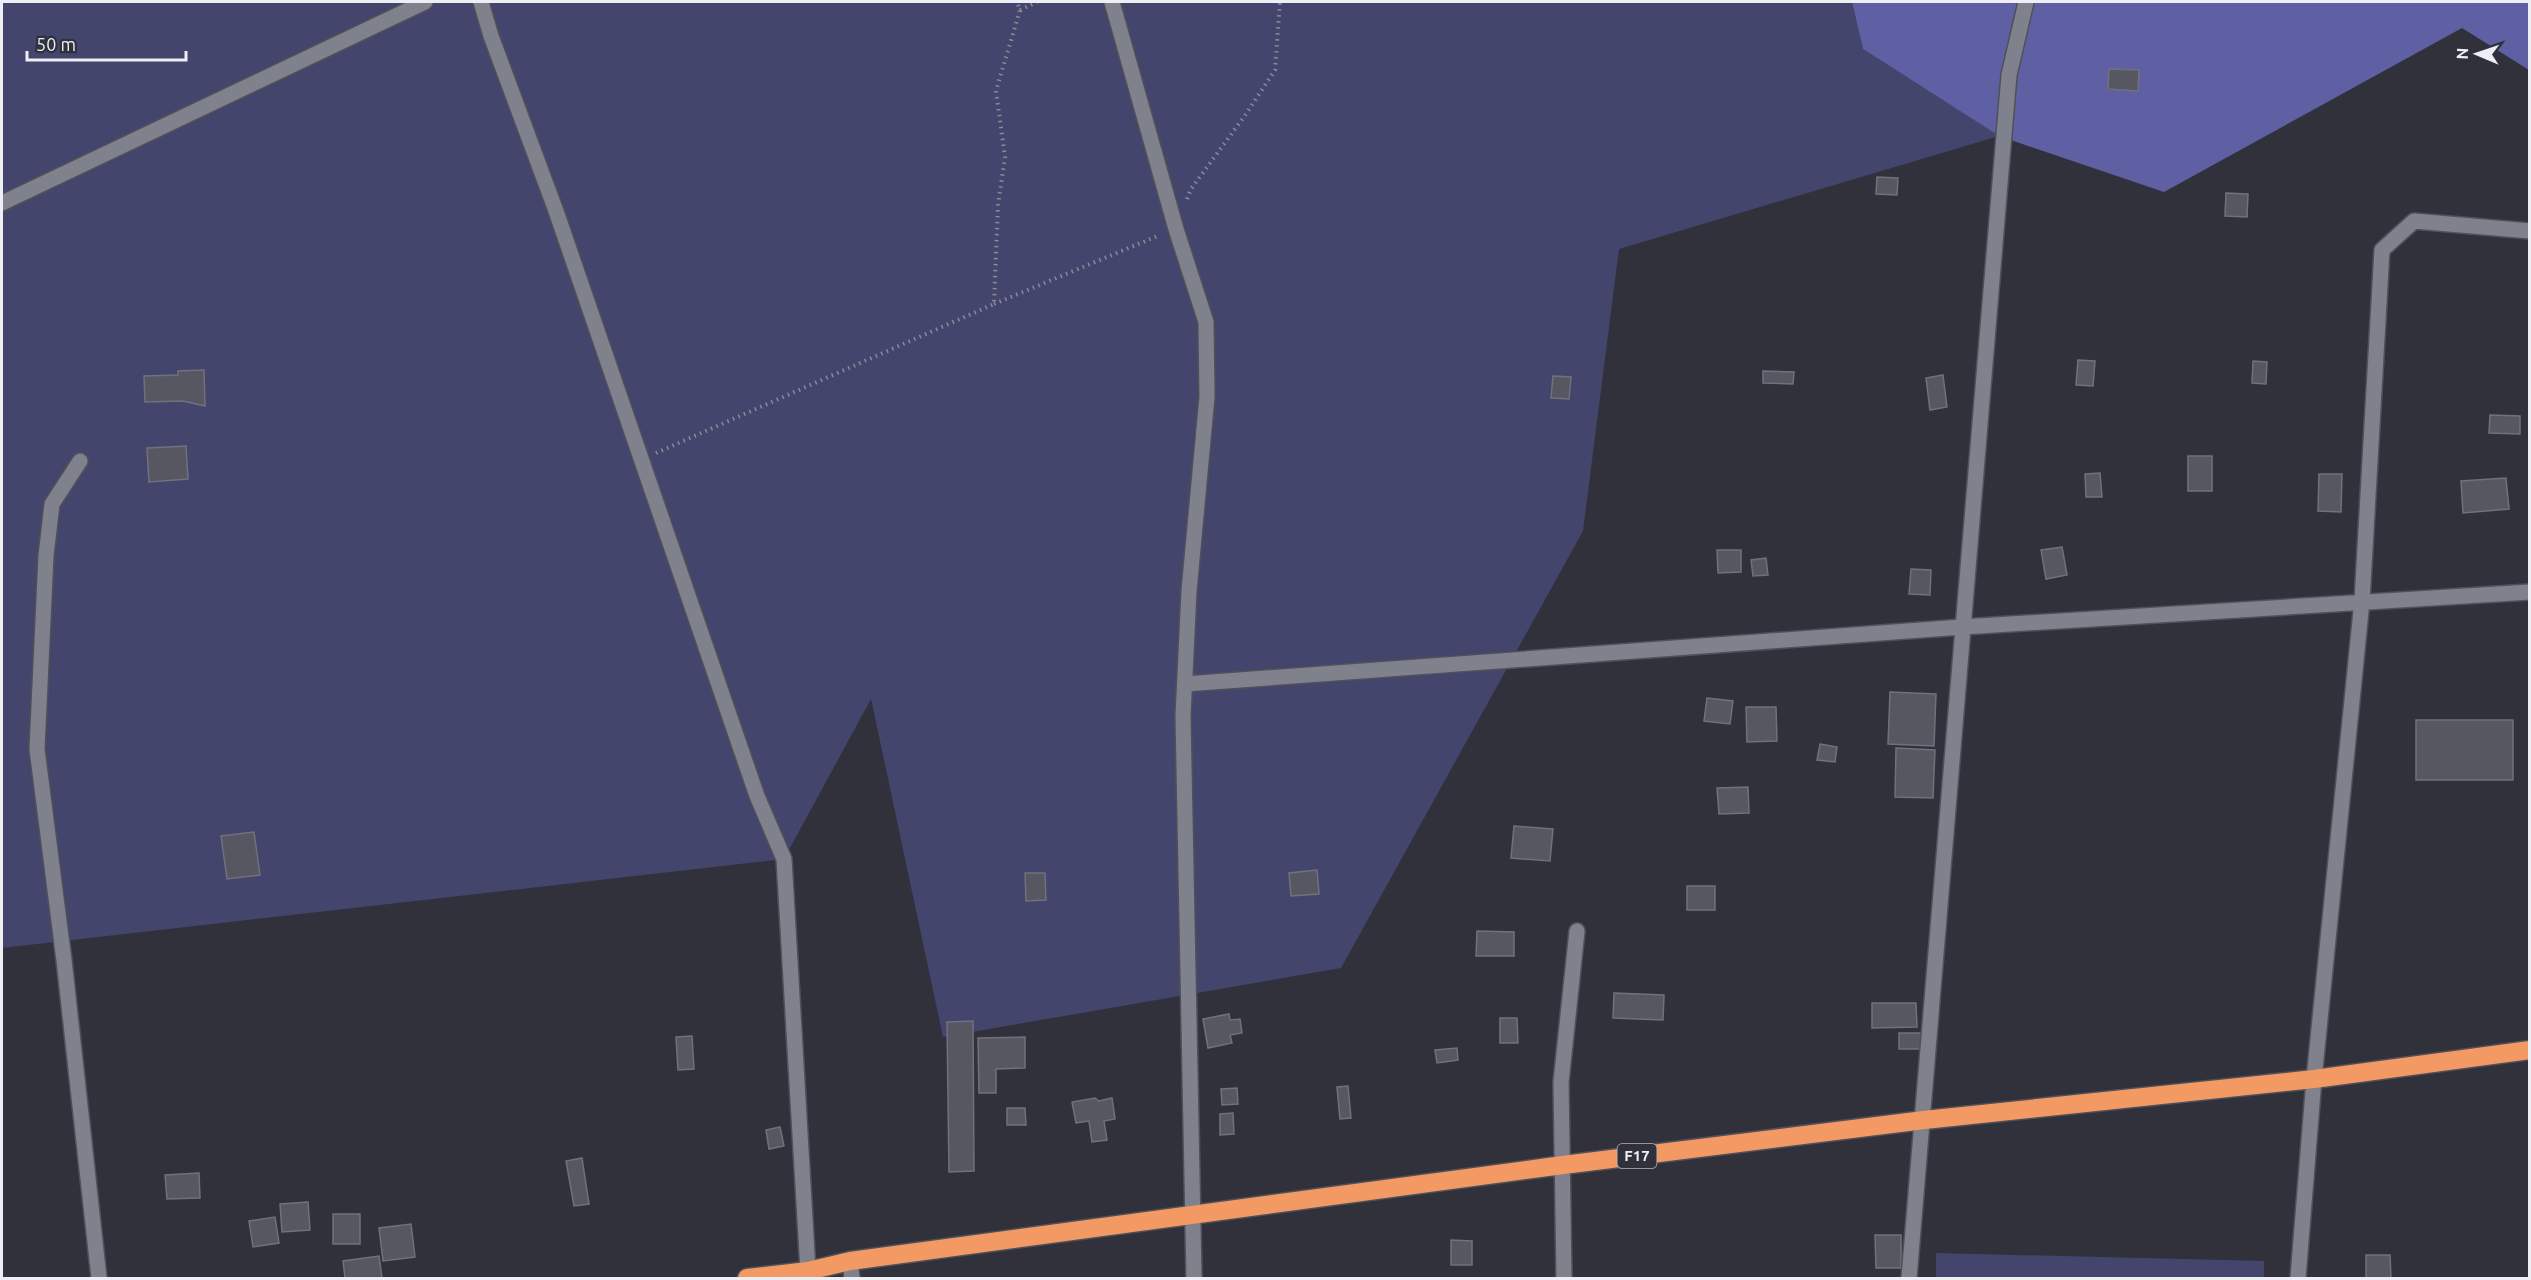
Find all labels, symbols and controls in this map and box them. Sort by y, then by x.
scale bar [27,24,186,62]
north arrow [2447,24,2507,84]
text: 50 m [36,34,76,54]
text: N [2453,47,2471,60]
road number: F17 [1618,1144,1656,1168]

